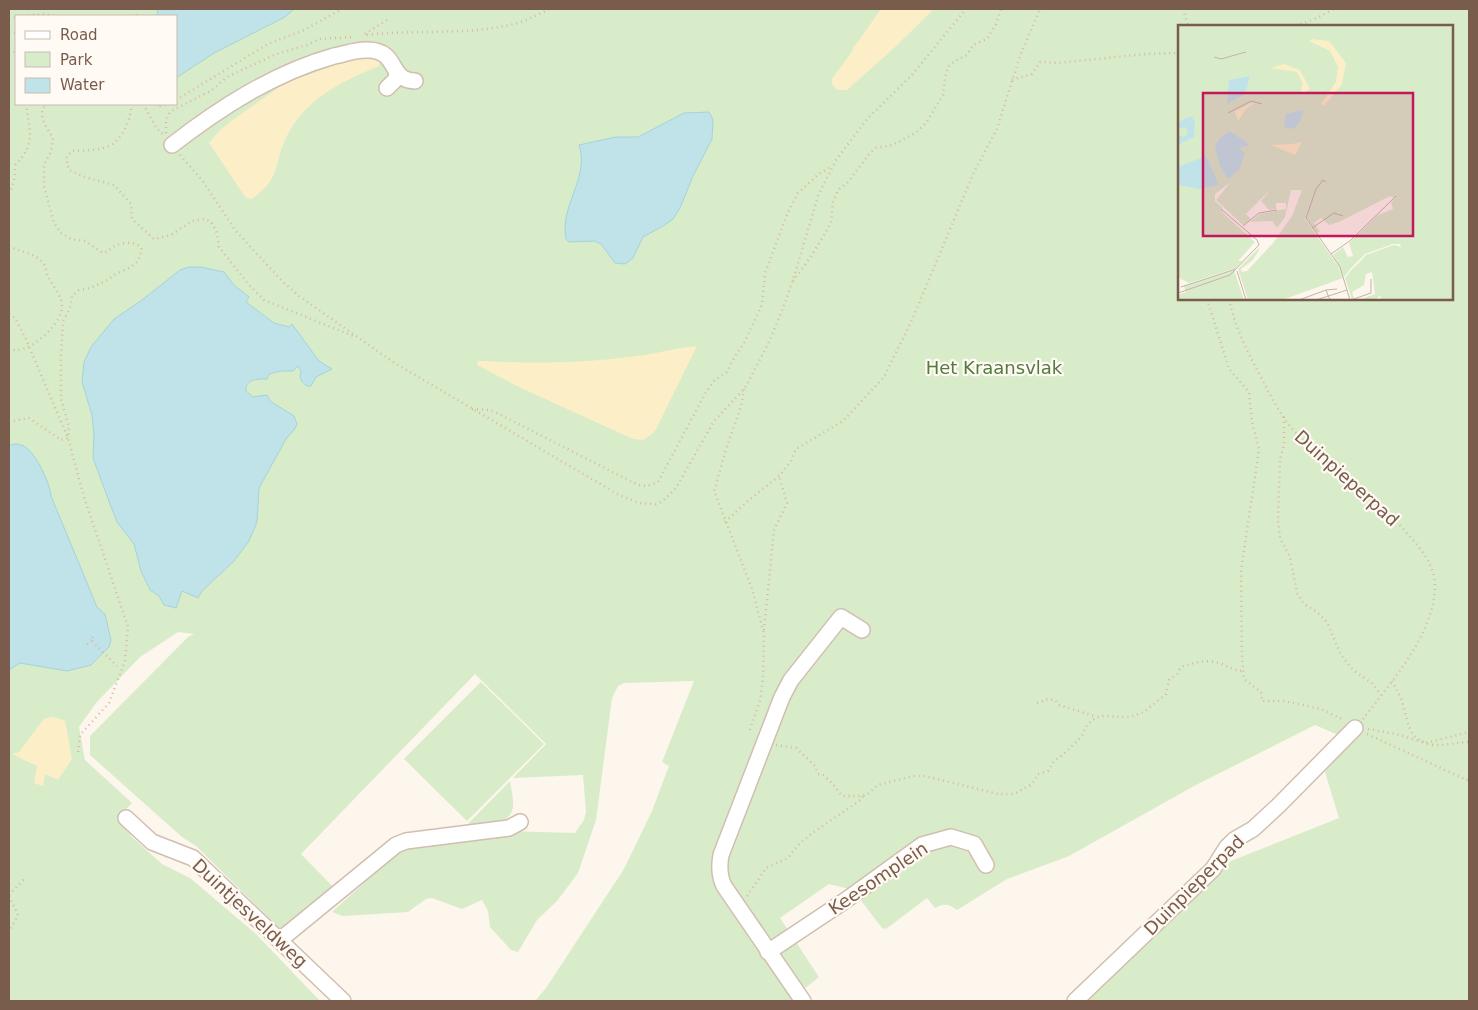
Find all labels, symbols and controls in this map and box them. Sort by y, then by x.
legend [15,15,178,105]
inset map [1178,25,1453,300]
text: Road [60,26,98,44]
text: Park [60,51,93,69]
text: Water [60,76,105,94]
park label: Het Kraansvlak [926,357,1063,378]
street label: Duinpieperpad [1291,426,1403,530]
street label: Duinpieperpad [1140,831,1248,939]
street label: Keesomplein [825,837,931,919]
street label: Duintjesveldweg [188,854,312,972]

